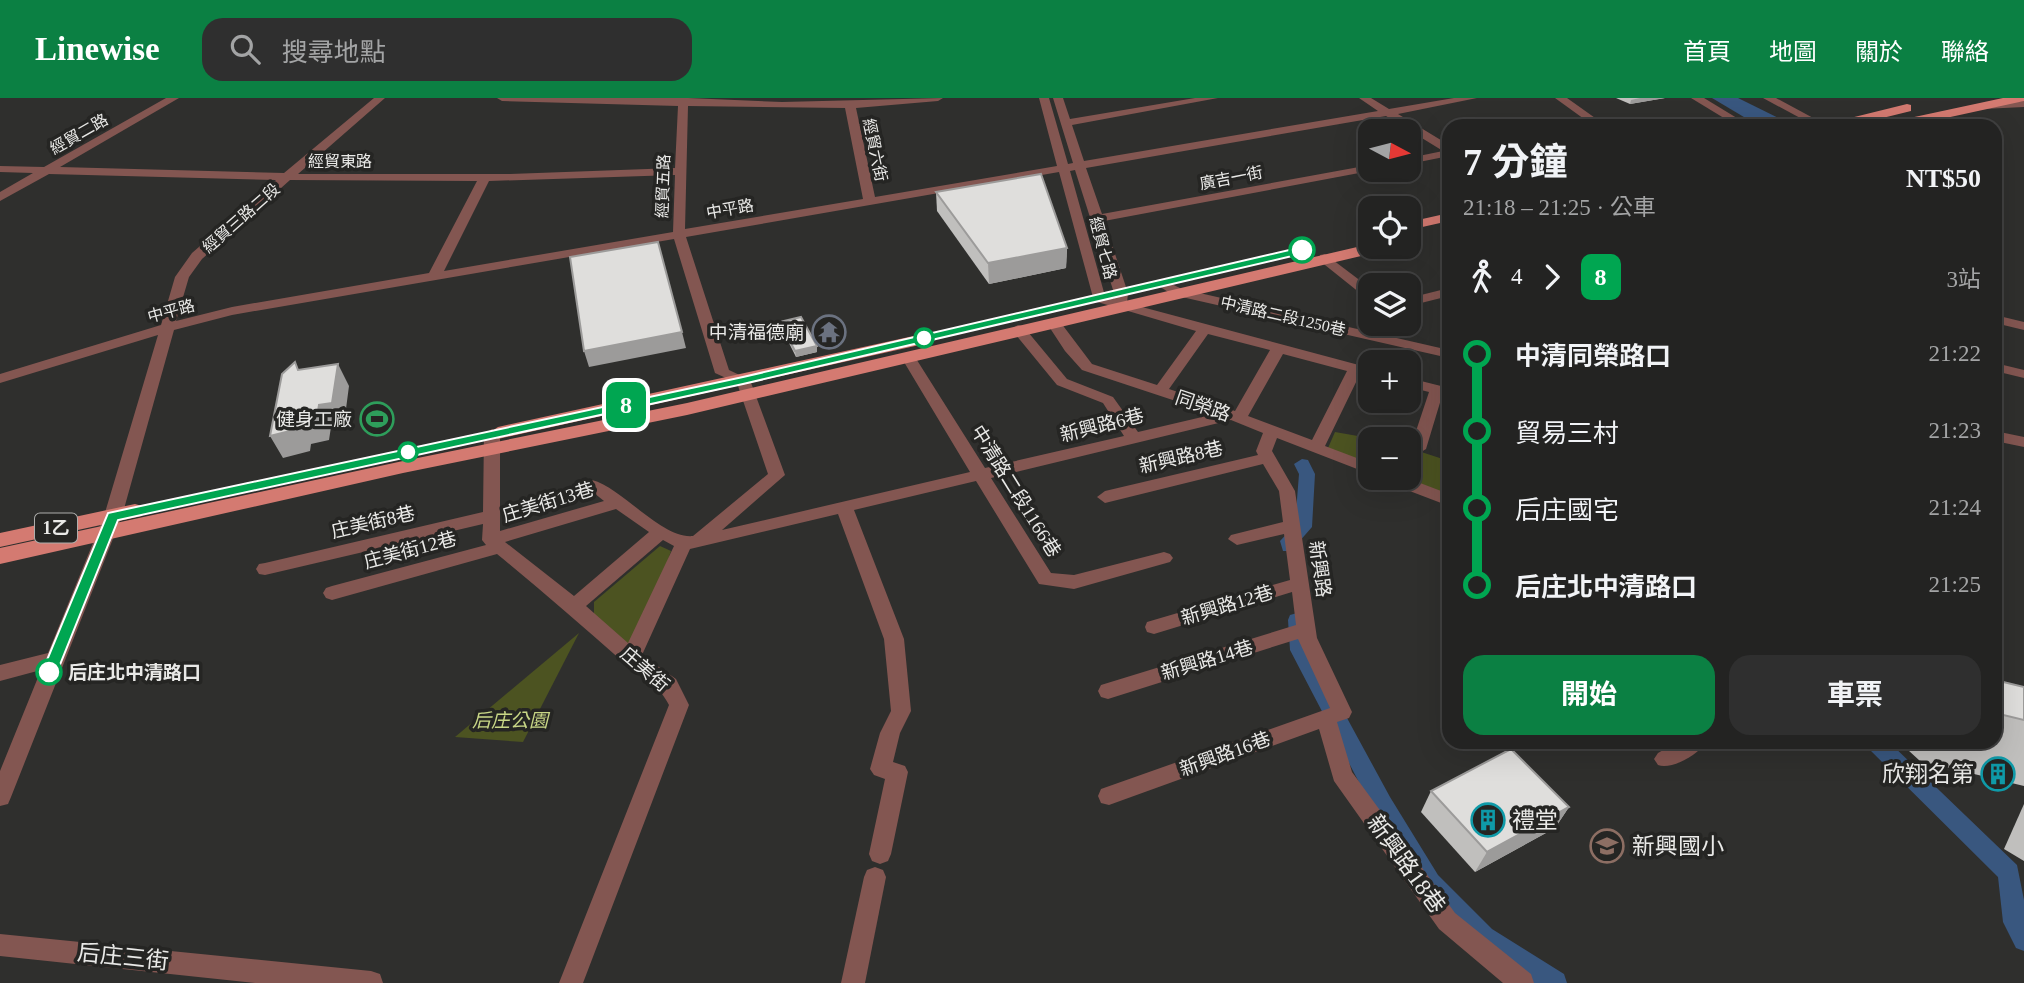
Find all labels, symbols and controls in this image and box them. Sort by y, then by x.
search box [202,18,692,81]
icon: search [226,30,264,68]
text: Linewise [35,31,160,67]
text: 搜尋地點 [282,38,386,67]
text: 首頁 [1683,39,1731,65]
text: 地圖 [1769,39,1817,65]
text: 關於 [1855,39,1903,65]
text: 聯絡 [1941,39,1989,65]
street label: 經貿二路 [47,111,111,157]
street label: 經貿六街 [860,117,890,183]
north arrow [1358,119,1421,182]
map controls [1358,119,1421,490]
text: 7 分鐘 [1463,141,1568,183]
street label: 經貿東路 [308,153,372,170]
street label: 經貿五路 [653,154,673,218]
street label: 廣吉一街 [1198,164,1264,192]
text: NT$50 [1906,164,1981,193]
street label: 經貿三路二段 [199,180,283,256]
text: 21:18 – 21:25 · 公車 [1463,195,1656,220]
street label: 中平路 [705,196,755,222]
button: locate [1358,196,1421,259]
street label: 經貿七路 [1087,215,1119,281]
unlabelled marker [1289,237,1315,263]
icon: walk [1463,258,1501,296]
icon: forward [1533,258,1571,296]
text: 4 [1511,264,1523,289]
text: 8 [1595,264,1607,290]
text: 3站 [1947,267,1981,292]
button: layers [1358,273,1421,336]
street label: 中清路二段1250巷 [1219,293,1347,339]
street label: 中平路 [146,297,196,325]
temple icon: 中清福德廟 [810,313,848,351]
place label: 中清福德廟 [709,322,804,343]
unlabelled marker [914,328,934,348]
text: 21:22 [1929,341,1981,366]
text: 中清同榮路口 [1515,342,1671,371]
button: + [1358,350,1421,413]
line badge: 8 [603,382,649,428]
street label: 同榮路 [1173,387,1233,425]
text: 8 [620,392,632,418]
sports icon: 健身工廠 [358,400,396,438]
street label: 新興路6巷 [1058,404,1146,446]
place label: 健身工廠 [276,409,352,430]
text: 21:23 [1929,418,1981,443]
text: 貿易三村 [1515,419,1619,448]
street label: 中清路二段1166巷 [967,421,1065,561]
button: − [1358,427,1421,490]
street label: 新興路8巷 [1137,437,1225,477]
unlabelled marker [398,442,418,462]
street label: 庄美街13巷 [499,478,597,526]
text: 21:24 [1929,495,1981,520]
text: 后庄國宅 [1515,496,1619,525]
street label: 庄美街8巷 [329,502,417,542]
road number: 1乙 [35,514,77,542]
street label: 庄美街12巷 [361,528,459,572]
street label: 新興路 [1306,539,1334,599]
text: 21:25 [1929,572,1981,597]
text: 后庄北中清路口 [1515,573,1697,602]
street label: 新興路12巷 [1178,581,1276,629]
street label: 新興路14巷 [1158,636,1256,684]
street label: 庄美街 [617,642,673,696]
button: 開始 [1463,655,1715,735]
button: 車票 [1729,655,1981,735]
marker: 后庄北中清路口 [36,659,62,685]
place label: 后庄北中清路口 [68,662,201,683]
park label: 后庄公園 [472,710,551,731]
street label: 新興路16巷 [1177,728,1273,780]
building icon: 欣翔名第 [1979,755,2017,793]
place label: 欣翔名第 [1882,762,1974,787]
building icon: 禮堂 [1469,801,1507,839]
place label: 禮堂 [1512,808,1558,833]
street label: 新興路18巷 [1362,810,1450,918]
school or university icon: 新興國小 [1588,827,1626,865]
place label: 新興國小 [1632,834,1724,859]
street label: 后庄三街 [76,940,170,974]

